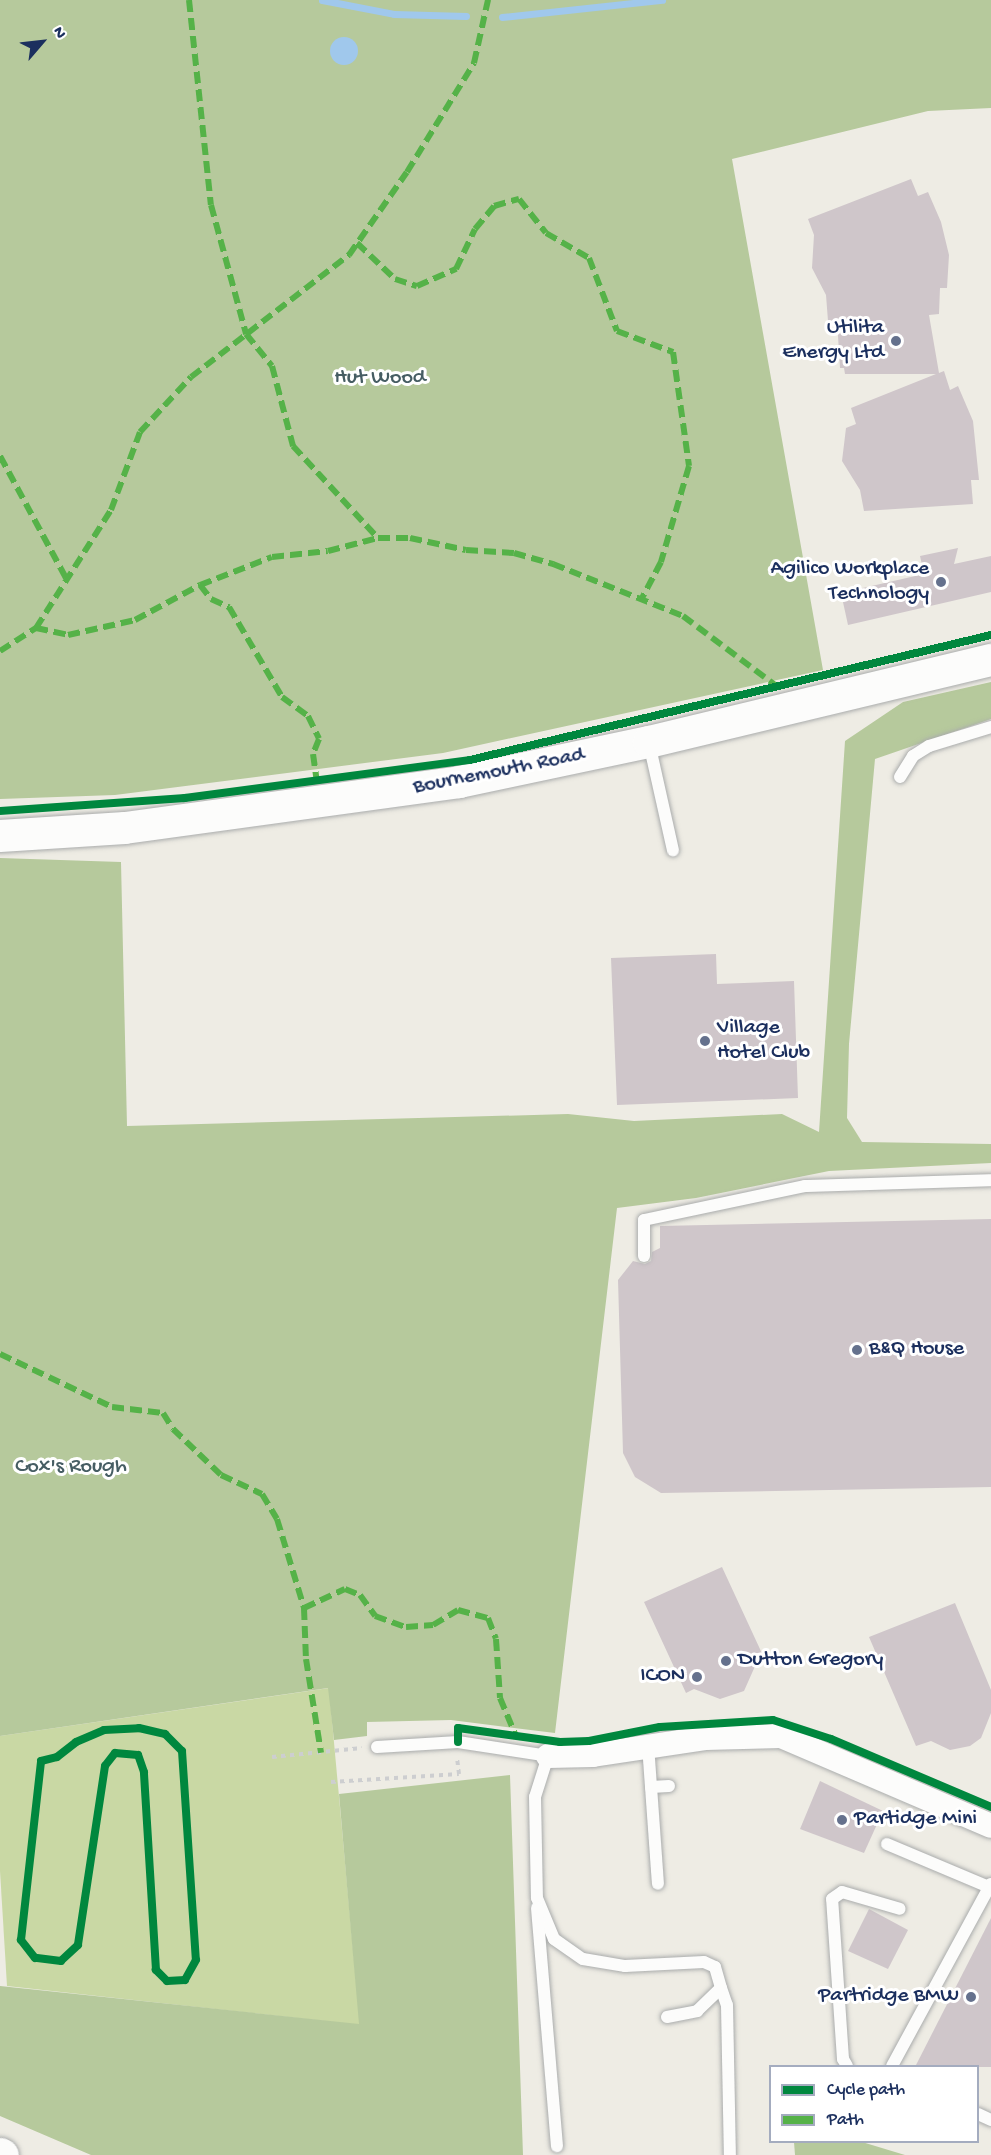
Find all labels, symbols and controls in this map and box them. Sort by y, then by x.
north arrow [12,12,72,72]
text: N [47,24,69,42]
place label: Utilita Energy Ltd [782,315,884,366]
marker: Utilita Energy Ltd [889,334,903,348]
park label: Hut Wood [334,366,426,392]
place label: Agilico Workplace Technology [771,556,929,608]
marker: Agilico Workplace Technology [934,575,948,589]
street label: Bournemouth Road [411,742,587,802]
place label: Village Hotel Club [717,1015,810,1066]
marker: Village Hotel Club [698,1034,712,1048]
place label: B&Q House [869,1337,964,1363]
marker: B&Q House [850,1343,864,1357]
park label: Cox's Rough [15,1455,127,1481]
place label: Dutton Gregory [738,1648,883,1674]
marker: Dutton Gregory [719,1654,733,1668]
place label: ICON [640,1664,685,1690]
marker: ICON [690,1670,704,1684]
place label: Partidge Mini [854,1807,977,1833]
marker: Partidge Mini [835,1813,849,1827]
place label: Partridge BMW [818,1984,959,2010]
marker: Partridge BMW [964,1990,978,2004]
legend [769,2065,979,2143]
text: Cycle path [827,2080,905,2101]
text: Path [827,2110,864,2131]

